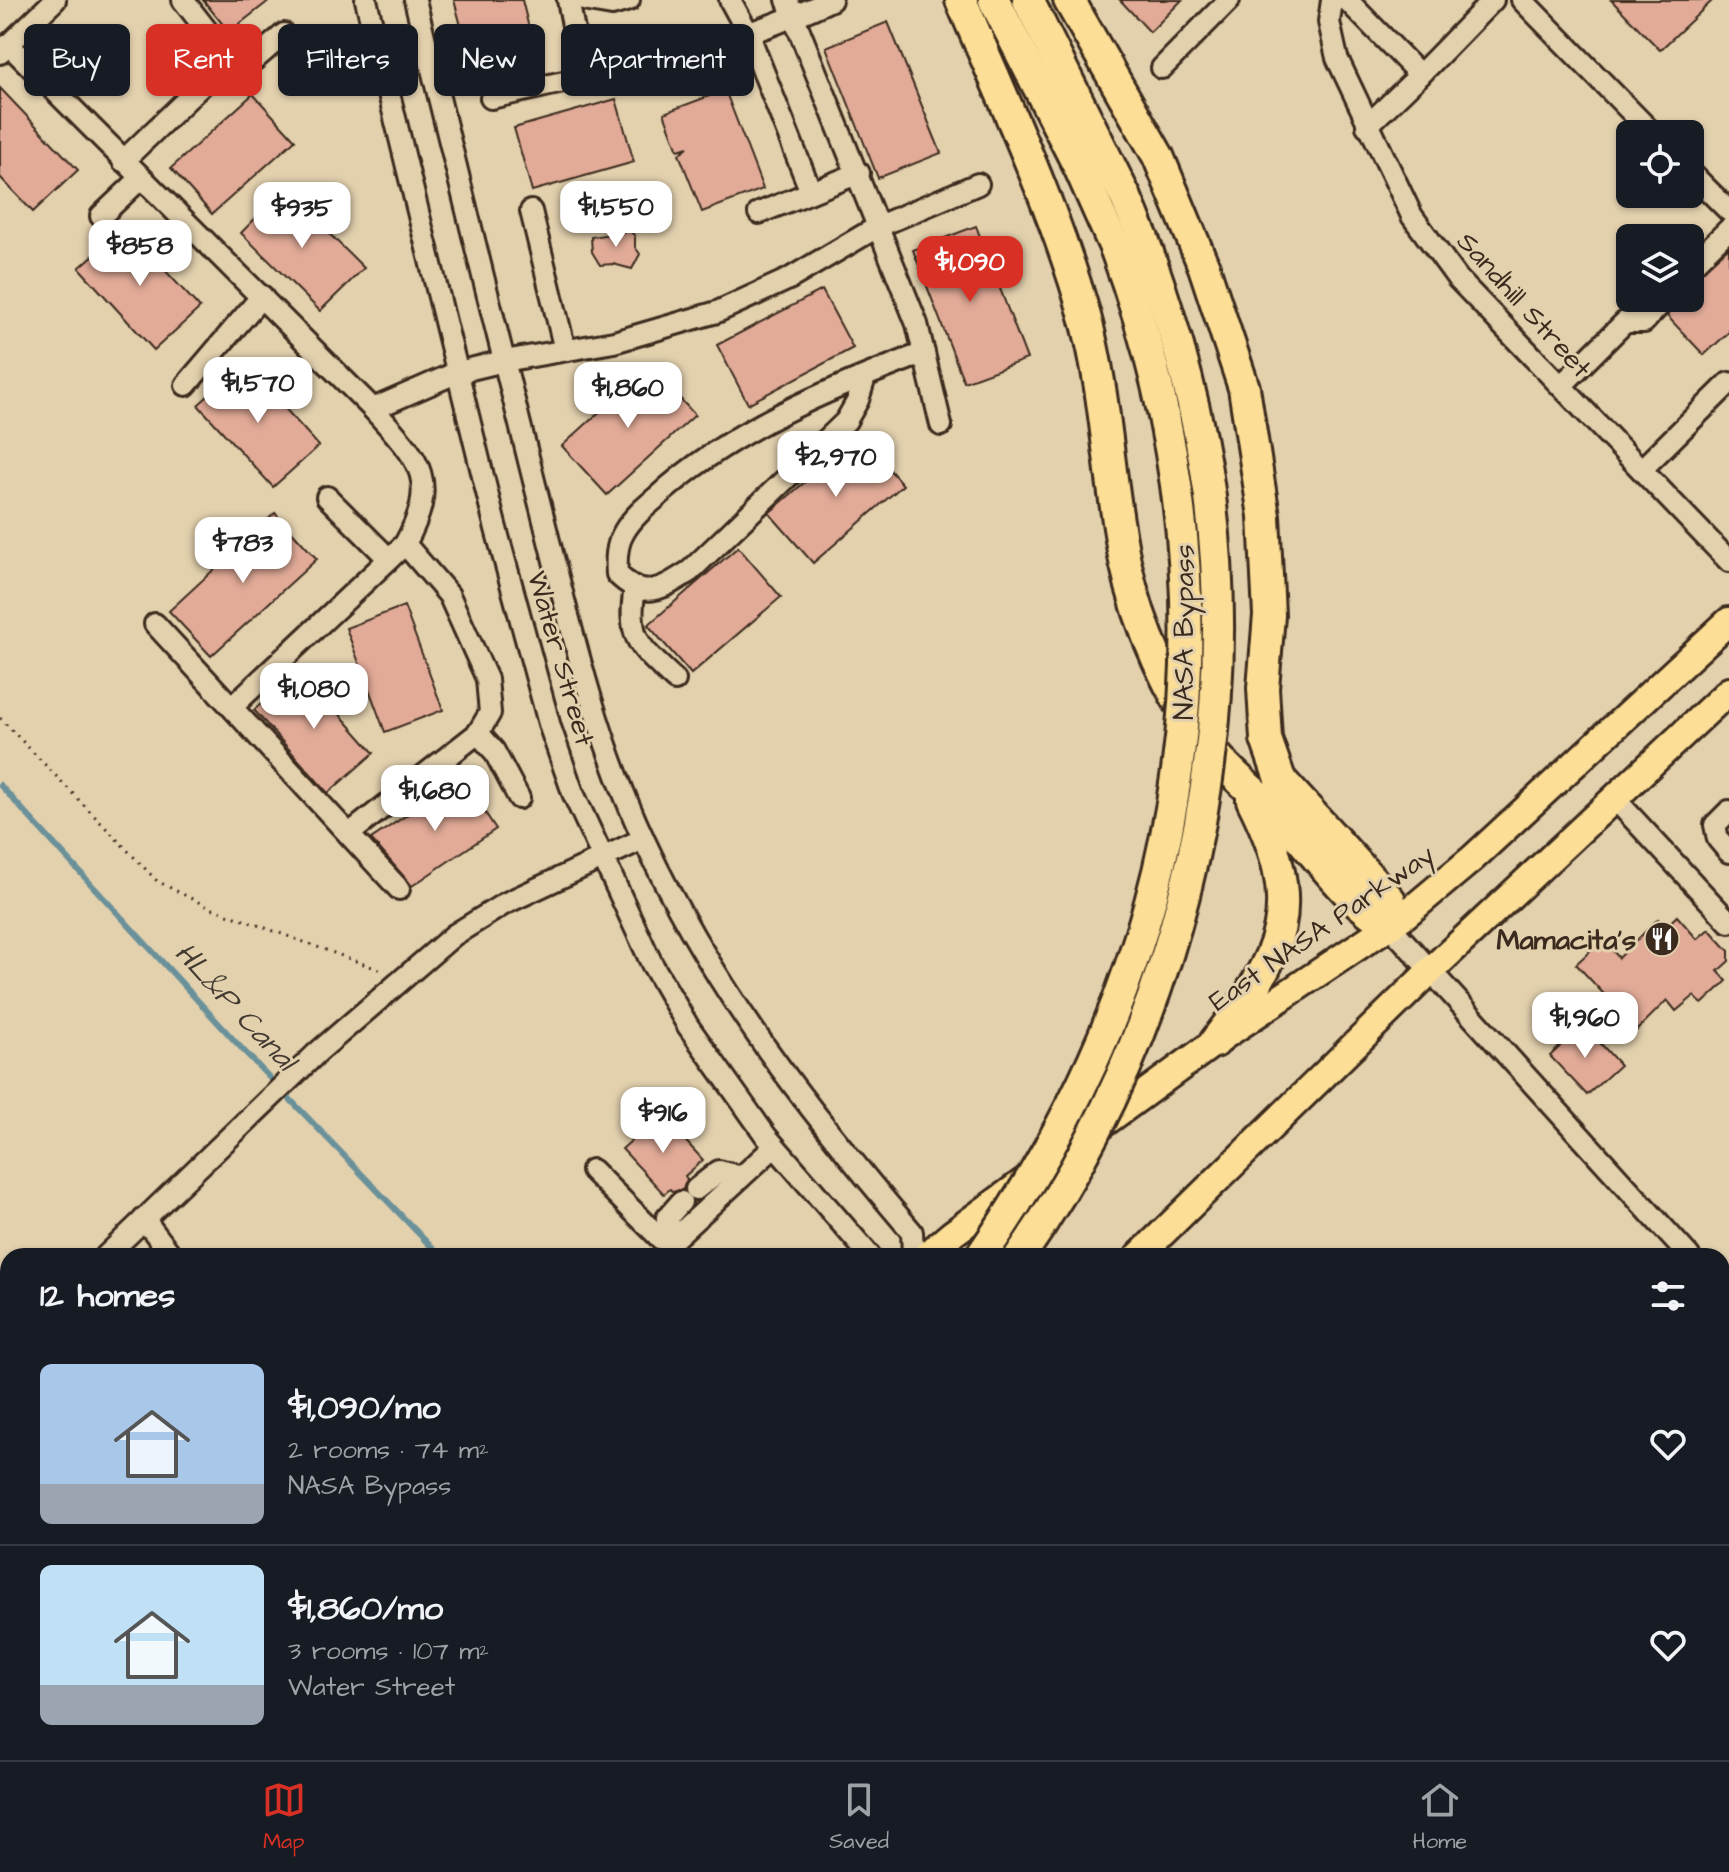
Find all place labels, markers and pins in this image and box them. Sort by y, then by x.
pin: $1,550 [551,181,681,249]
pin: $935 [255,182,349,250]
pin: $858 [93,220,187,288]
pin: $1,090 [905,236,1035,304]
pin: $1,570 [193,357,323,425]
pin: $1,860 [563,362,693,430]
pin: $2,970 [771,431,901,499]
pin: $783 [196,517,290,585]
pin: $1,080 [249,663,379,731]
pin: $1,680 [370,765,500,833]
restaurant icon: Mamacita's [1643,920,1681,958]
place label: Mamacita's [1496,921,1636,960]
pin: $1,960 [1520,992,1650,1060]
pin: $916 [616,1087,710,1155]

